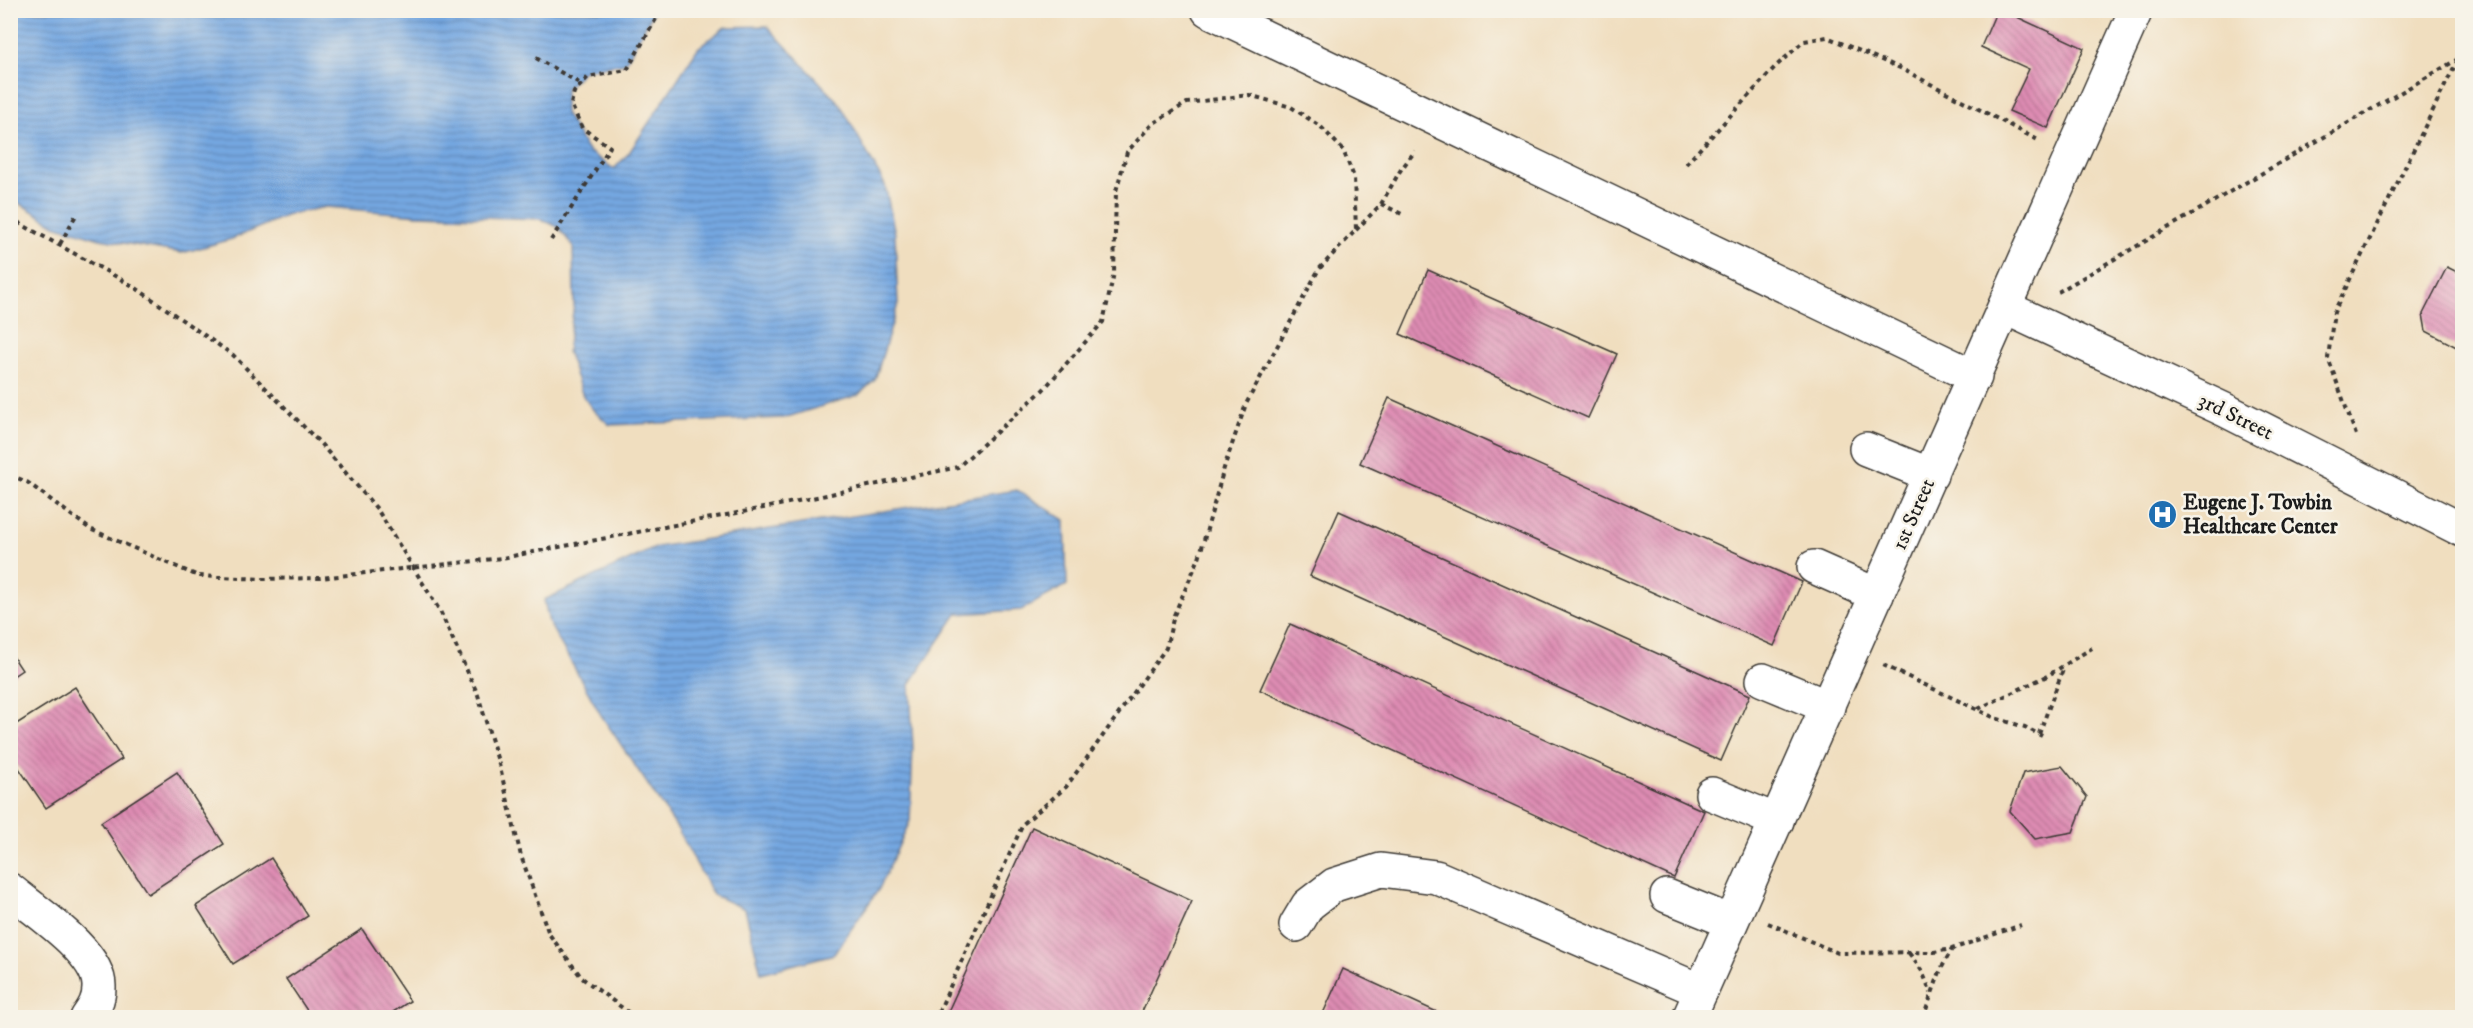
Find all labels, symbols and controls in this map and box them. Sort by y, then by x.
street label: 3rd Street [2194,388,2278,446]
street label: 1st Street [1887,474,1941,554]
place label: Eugene J. Towbin Healthcare Center [2183,490,2339,540]
hospital icon: Eugene J. Towbin Healthcare Center [2146,498,2178,530]

